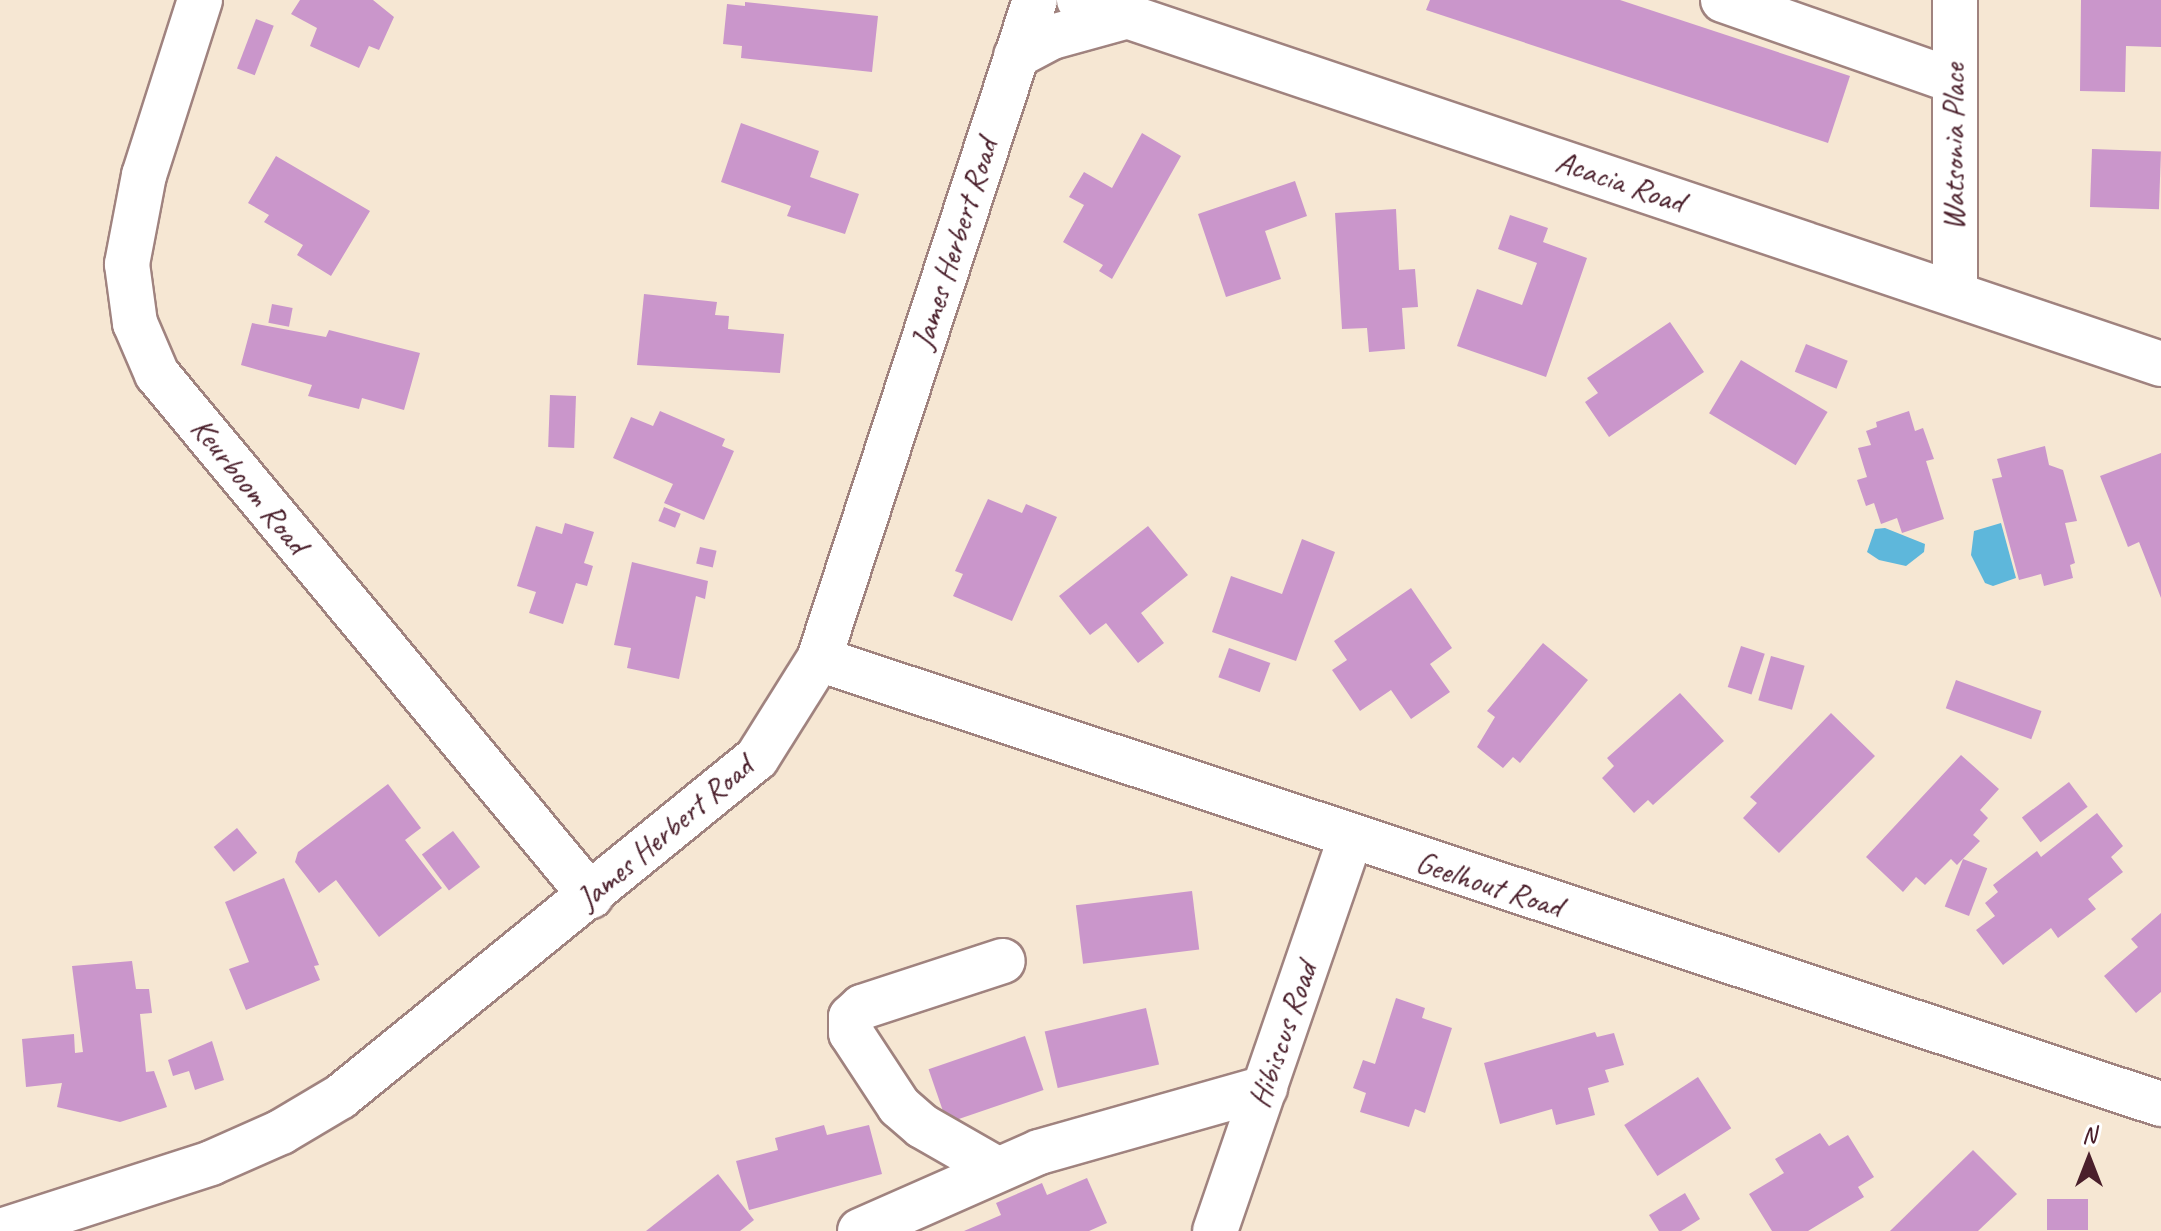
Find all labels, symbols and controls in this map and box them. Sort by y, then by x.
street label: Watsonia Place [1935,63,1973,231]
street label: James Herbert Road [903,134,1007,354]
street label: Acacia Road [1551,142,1689,222]
street label: Keurboom Road [182,410,316,562]
street label: James Herbert Road [569,748,761,918]
street label: Geelhout Road [1411,843,1567,927]
street label: Hibiscus Road [1240,957,1326,1113]
north arrow [2049,1119,2129,1199]
text: N [2082,1121,2096,1149]

